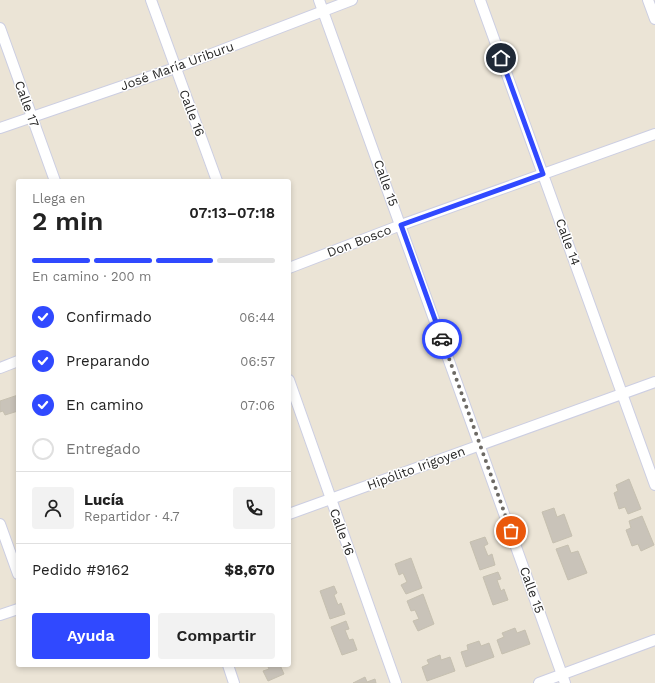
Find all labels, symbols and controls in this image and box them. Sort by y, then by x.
street label: José María Uriburu [118,38,236,94]
pin [484,41,518,75]
icon: home [490,47,512,69]
street label: Calle 17 [12,79,42,129]
street label: Calle 16 [176,87,208,139]
street label: Calle 15 [371,158,401,208]
text: Llega en [32,191,85,206]
text: 07:13–07:18 [189,204,275,222]
text: 2 min [32,206,103,236]
street label: Calle 14 [553,216,583,268]
street label: Don Bosco [325,222,394,260]
text: En camino · 200 m [32,269,151,284]
icon: check [32,306,54,328]
text: Confirmado [66,308,152,326]
text: 06:44 [239,310,275,325]
courier [422,319,462,359]
icon: car [431,328,453,350]
icon: check [32,350,54,372]
text: Preparando [66,352,150,370]
text: 06:57 [240,354,275,369]
icon: check [32,394,54,416]
text: En camino [66,396,143,414]
text: 07:06 [240,398,275,413]
text: Entregado [66,440,140,458]
street label: Hipólito Irigoyen [365,443,467,493]
button: person [32,487,74,529]
button: phone [233,487,275,529]
text: Lucía [84,491,124,509]
street label: Calle 16 [327,506,357,558]
text: Repartidor · 4.7 [84,509,179,524]
pin [494,514,528,548]
icon: bag [500,520,522,542]
text: Pedido #9162 [32,561,129,579]
text: $8,670 [224,561,275,579]
street label: Calle 15 [517,565,547,615]
button: Ayuda [32,613,150,659]
button: Compartir [158,613,275,659]

